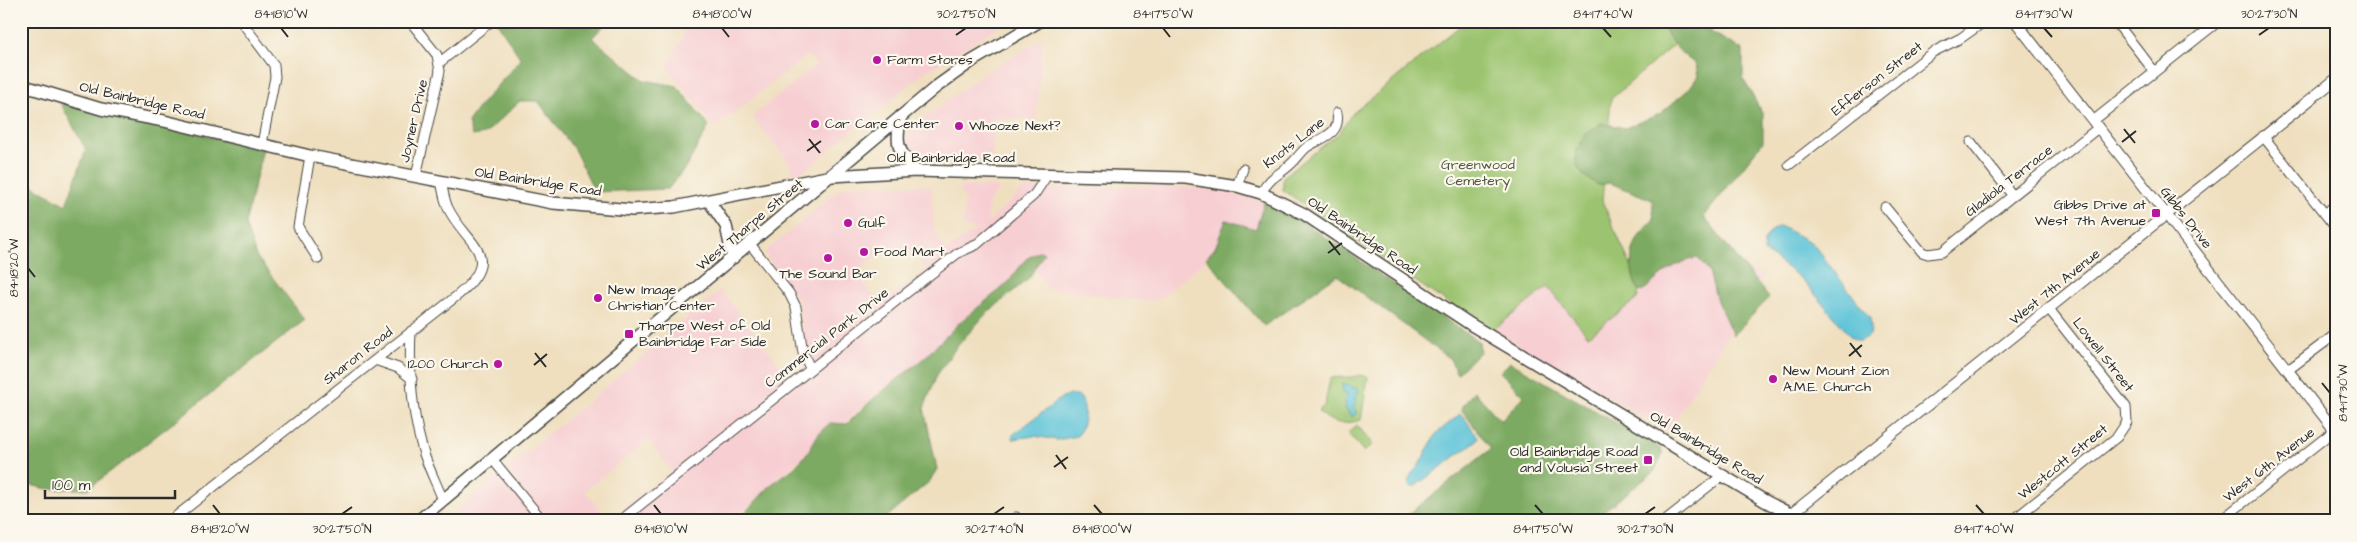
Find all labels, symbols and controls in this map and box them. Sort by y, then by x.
text: 84°18'10"W [254,6,308,23]
text: 84°18'00"W [692,6,752,23]
text: 30°27'50"N [937,6,996,23]
text: 84°17'50"W [1133,6,1194,23]
text: 84°17'40"W [1573,6,1633,23]
text: 84°17'30"W [2015,6,2073,23]
text: 30°27'30"N [2241,6,2298,23]
street label: Efferson Street [1827,37,1927,121]
place label: Farm Stores [887,50,973,70]
marker: Farm Stores [871,54,883,66]
street label: Old Bainbridge Road [77,77,207,125]
street label: Joyner Drive [395,77,433,164]
street label: Knots Lane [1259,112,1329,173]
place label: Car Care Center [825,114,939,134]
place label: Whooze Next? [969,116,1061,136]
marker: Car Care Center [809,118,821,130]
marker: Whooze Next? [953,120,965,132]
street label: Gladiola Terrace [1961,140,2057,222]
street label: Old Bainbridge Road [887,148,1015,168]
park label: Greenwood Cemetery [1441,155,1515,191]
street label: Old Bainbridge Road [473,162,603,202]
street label: West Tharpe Street [692,174,808,276]
street label: Gibbs Drive [2155,183,2217,254]
street label: Old Bainbridge Road [1303,192,1421,280]
place label: Gibbs Drive at West 7th Avenue [2035,195,2146,231]
marker: Gibbs Drive at West 7th Avenue [2150,207,2162,219]
place label: Gulf [858,213,886,233]
marker: Gulf [842,217,854,229]
text: 84°18'20"W [6,238,23,297]
place label: Food Mart [874,242,945,262]
street label: West 7th Avenue [2005,244,2105,330]
marker: Food Mart [858,246,870,258]
marker: The Sound Bar [822,252,834,264]
place label: The Sound Bar [779,264,877,284]
place label: New Image Christian Center [608,280,715,316]
street label: Commercial Park Drive [761,283,894,393]
marker: New Image Christian Center [592,292,604,304]
street label: Lowell Street [2068,314,2139,397]
place label: Tharpe West of Old Bainbridge Far Side [639,316,770,352]
street label: Sharon Road [319,322,397,390]
marker: Tharpe West of Old Bainbridge Far Side [623,328,635,340]
place label: 1200 Church [407,354,488,374]
marker: 1200 Church [492,358,504,370]
place label: New Mount Zion A.M.E. Church [1783,361,1889,397]
text: 84°17'30"W [2335,364,2352,422]
marker: New Mount Zion A.M.E. Church [1767,373,1779,385]
street label: Old Bainbridge Road [1646,406,1766,490]
street label: Westcott Street [2014,419,2112,504]
street label: West 6th Avenue [2219,423,2319,507]
place label: Old Bainbridge Road and Volusia Street [1510,442,1638,478]
marker: Old Bainbridge Road and Volusia Street [1642,454,1654,466]
scale bar [45,467,175,499]
text: 100 m [52,475,91,496]
text: 84°18'20"W [191,521,250,538]
text: 30°27'50"N [313,521,372,538]
text: 84°18'10"W [634,521,688,538]
text: 30°27'40"N [965,521,1024,538]
text: 84°18'00"W [1072,521,1132,538]
text: 84°17'50"W [1513,521,1574,538]
text: 30°27'30"N [1617,521,1674,538]
text: 84°17'40"W [1954,521,2014,538]

